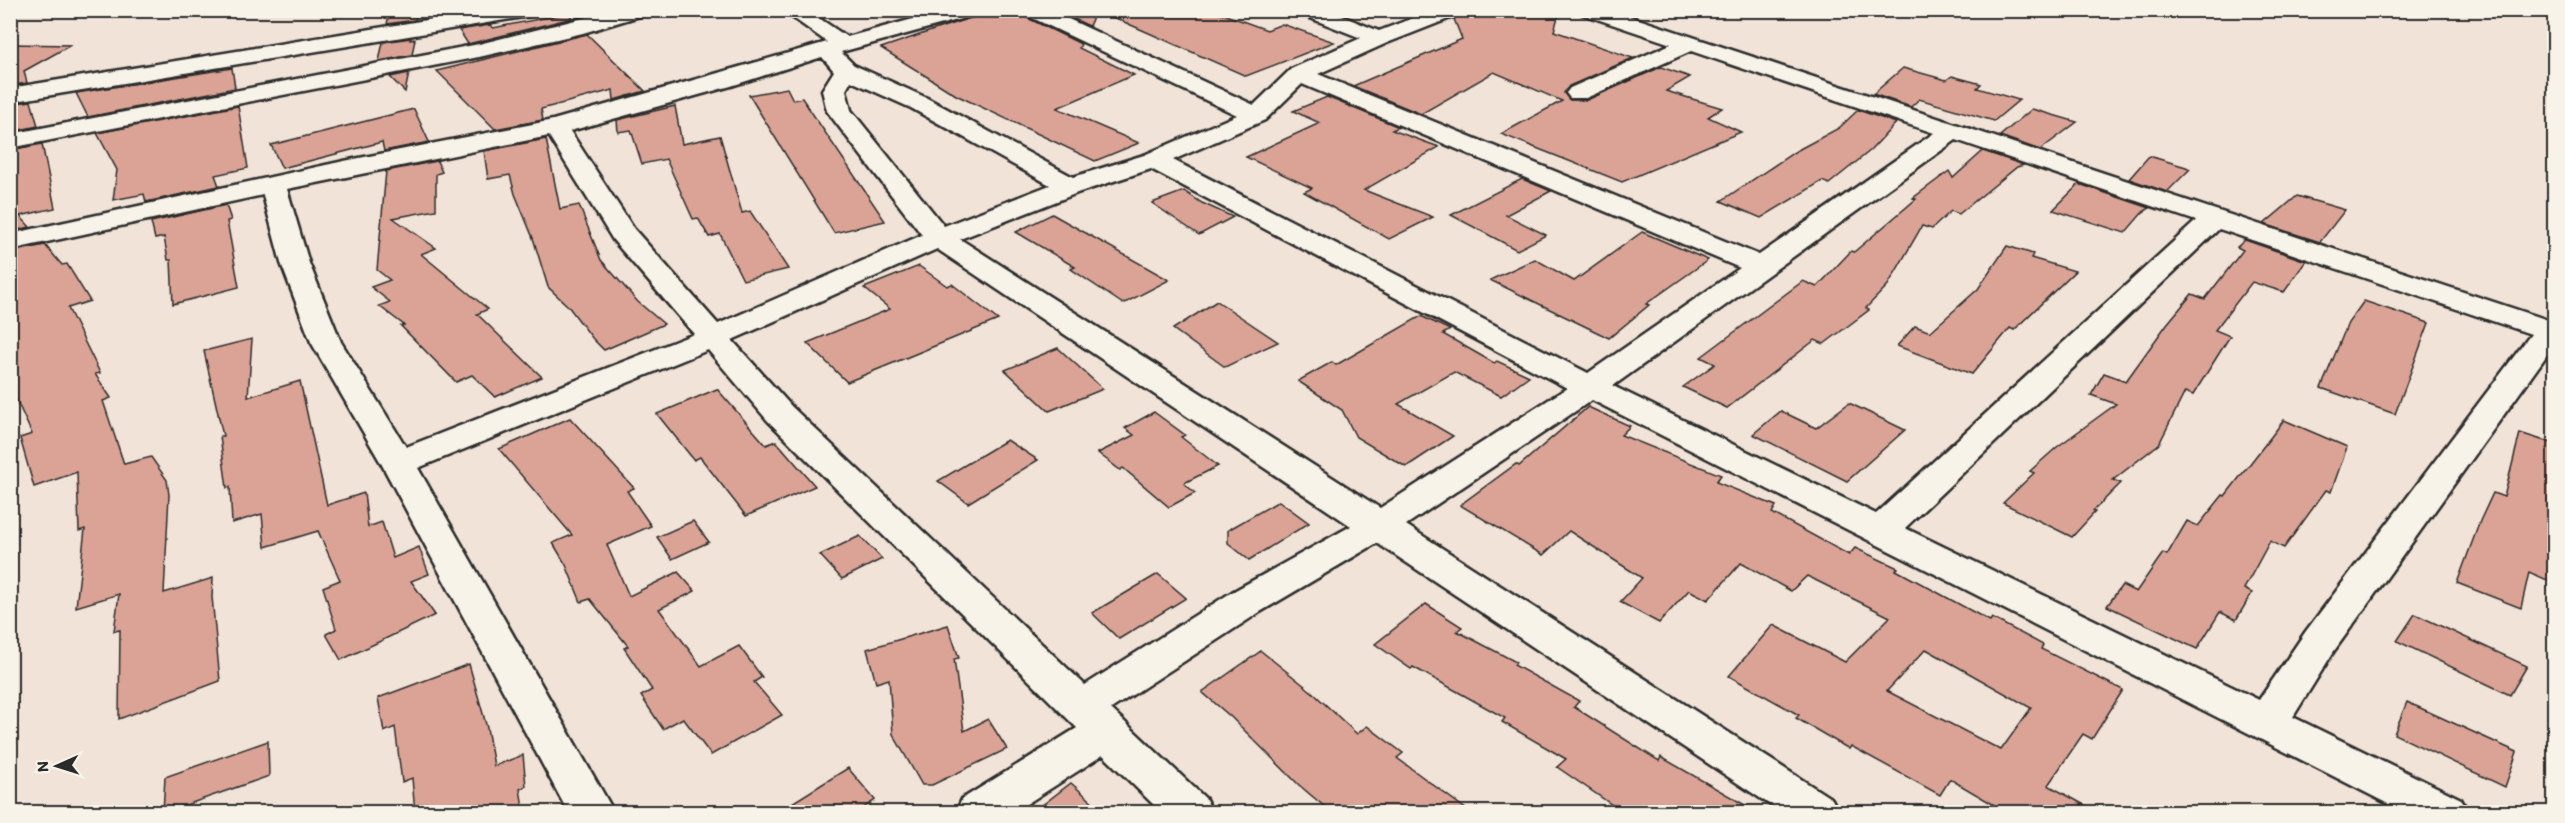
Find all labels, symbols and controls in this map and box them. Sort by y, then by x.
north arrow [27,736,87,796]
text: N [33,761,52,773]

